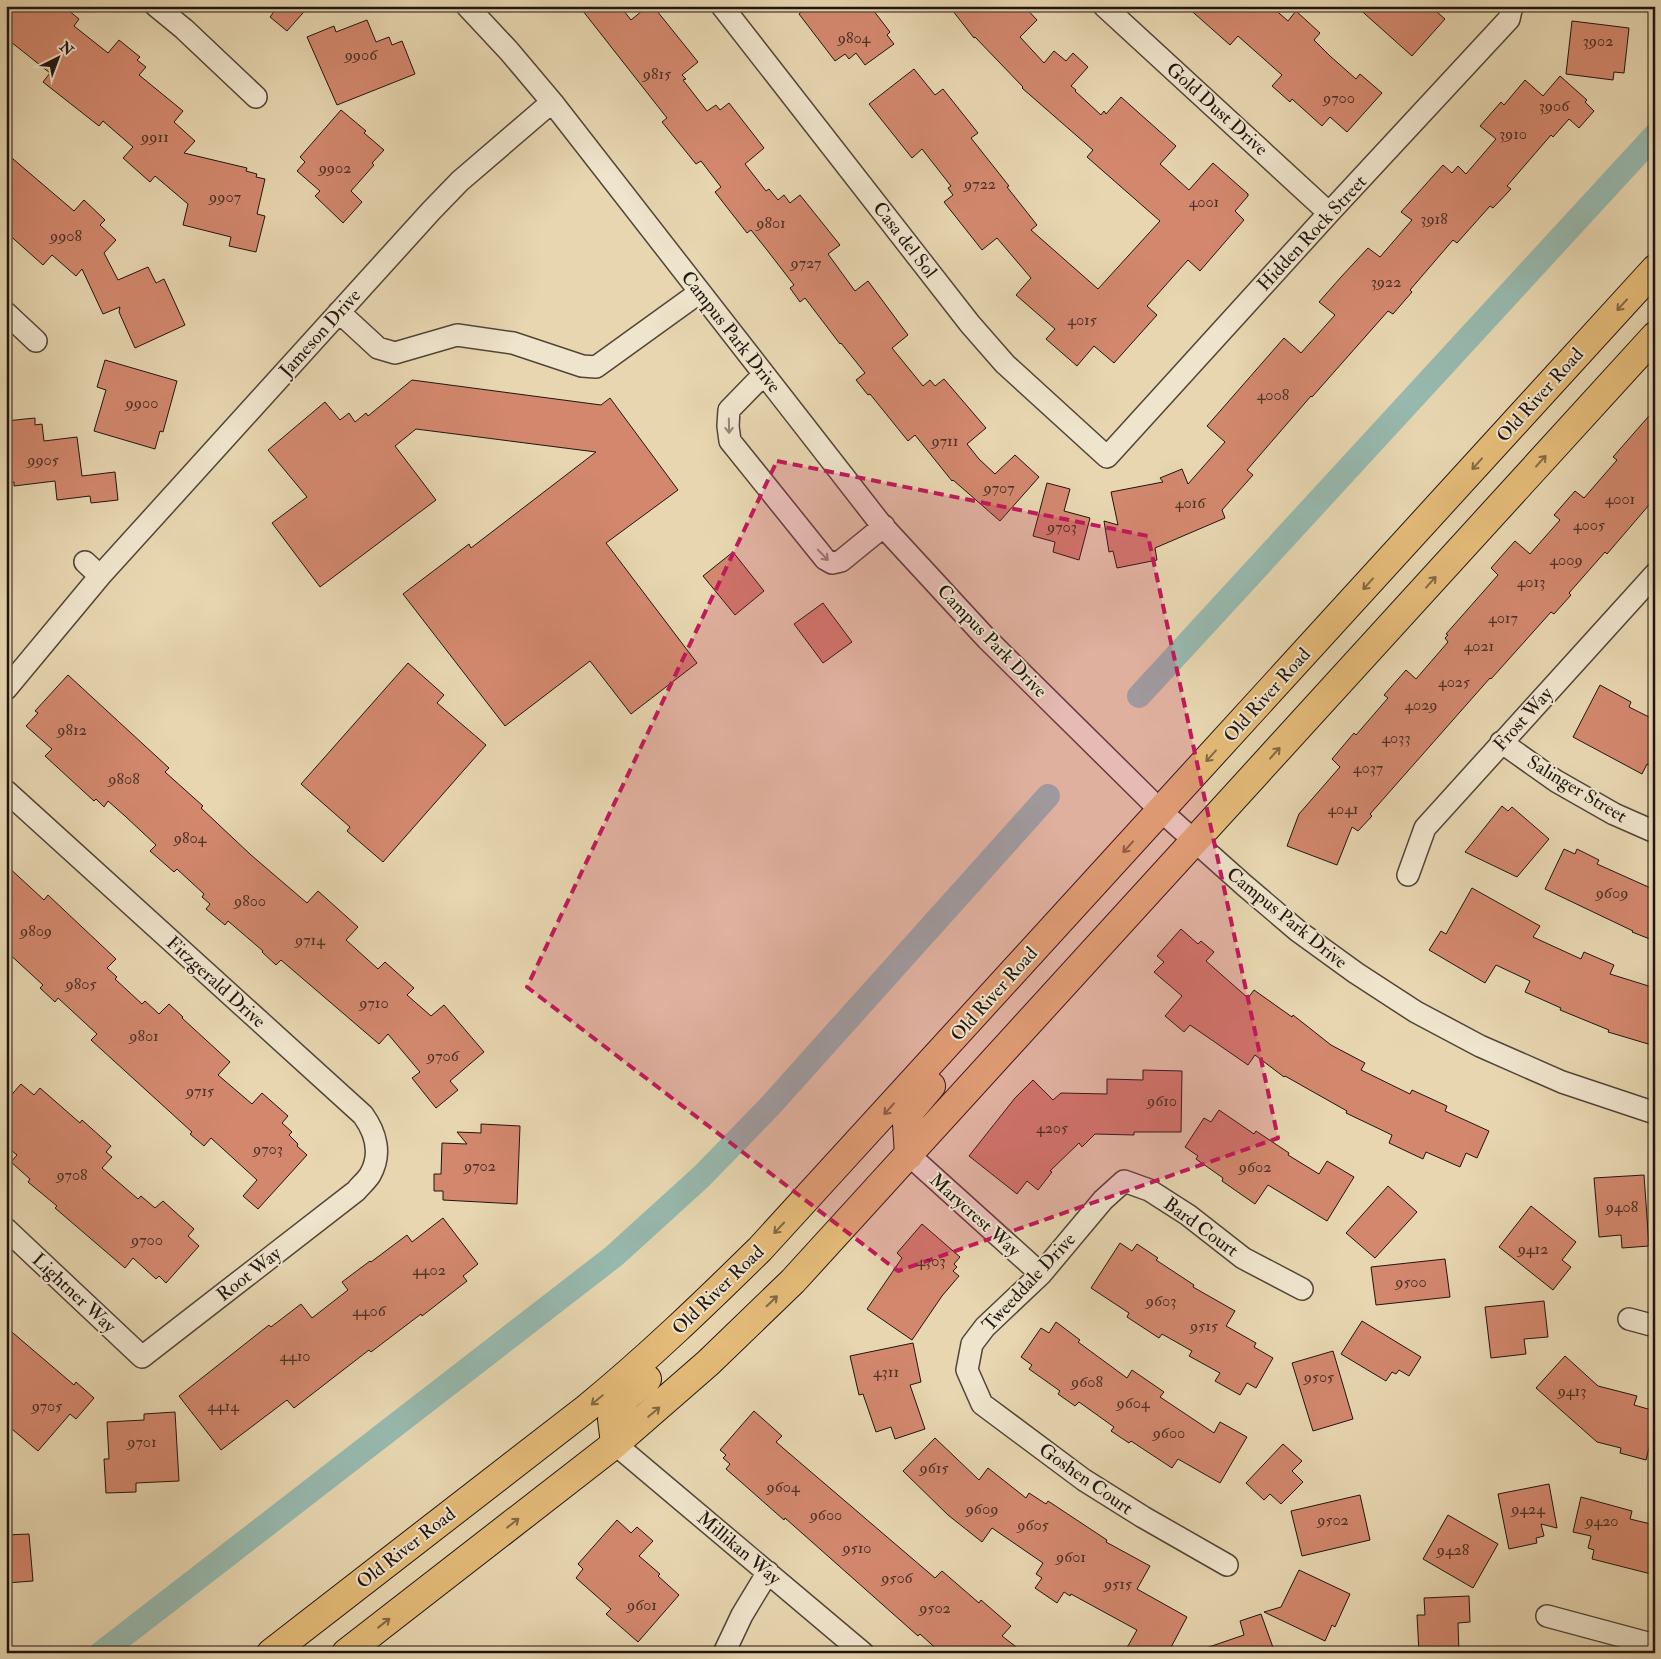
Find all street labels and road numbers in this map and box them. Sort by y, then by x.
street label: Gold Dust Drive [1161,57,1273,161]
street label: Hidden Rock Street [1252,170,1372,296]
street label: Casa del Sol [868,197,942,283]
street label: Campus Park Drive [675,266,786,398]
street label: Jameson Drive [273,284,366,383]
street label: Old River Road [1491,342,1589,447]
street label: Campus Park Drive [931,579,1052,703]
street label: Old River Road [1218,642,1316,747]
street label: Frost Way [1488,682,1558,756]
street label: Salinger Street [1523,750,1631,828]
street label: Campus Park Drive [1221,862,1352,975]
street label: Fitzgerald Drive [161,931,271,1033]
street label: Old River Road [945,941,1043,1046]
street label: Marycrest Way [924,1168,1026,1263]
street label: Bard Court [1159,1192,1243,1262]
street label: Tweeddale Drive [977,1228,1081,1336]
street label: Old River Road [667,1240,770,1340]
street label: Root Way [212,1241,287,1307]
street label: Lightner Way [27,1248,122,1339]
street label: Goshen Court [1034,1438,1138,1520]
street label: Old River Road [352,1502,461,1594]
street label: Millikan Way [692,1506,786,1591]

